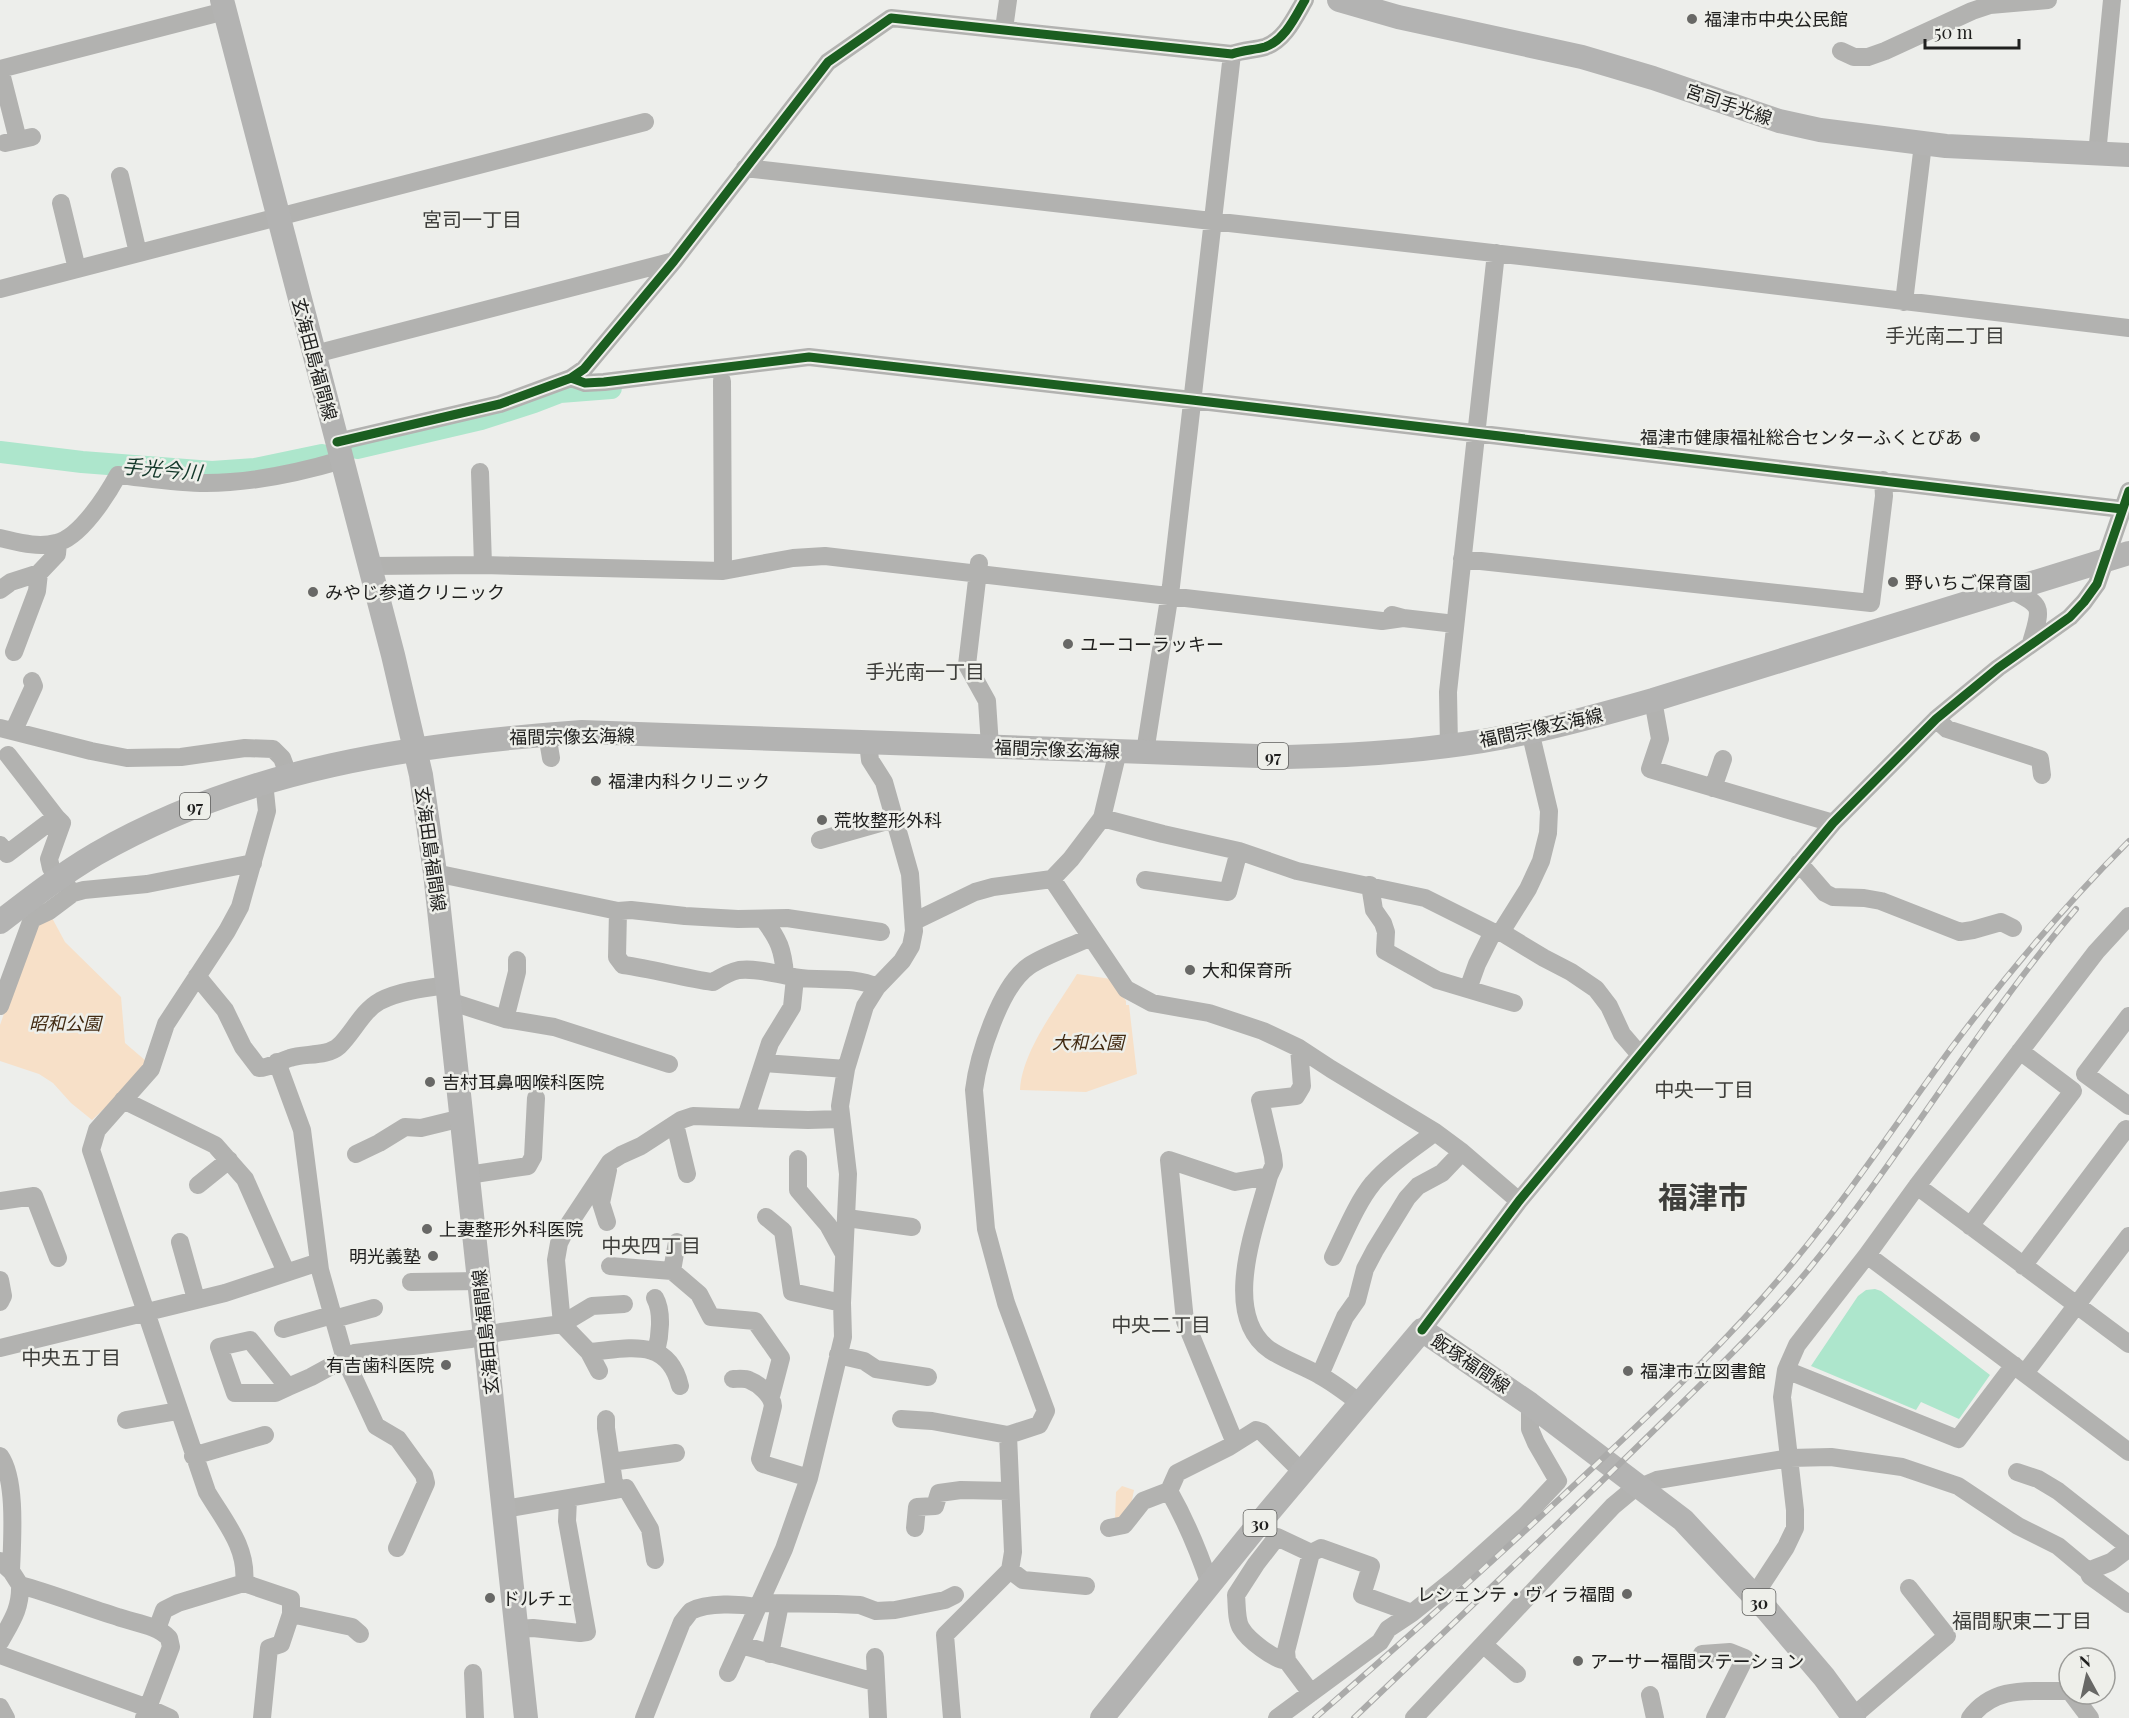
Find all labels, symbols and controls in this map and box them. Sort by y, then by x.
place label: 福津市中央公民館 [1704,7,1848,31]
marker: 福津市中央公民館 [1685,12,1699,26]
scale bar [1925,12,2020,50]
text: 50 m [1934,20,1973,44]
street label: 宮司手光線 [1683,78,1775,130]
district label: 宮司一丁目 [422,205,522,232]
street label: 玄海田島福間線 [287,295,343,423]
district label: 手光南二丁目 [1885,321,2005,348]
place label: 福津市健康福祉総合センターふくとぴあ [1640,425,1963,449]
marker: 福津市健康福祉総合センターふくとぴあ [1968,430,1982,444]
water label: 手光今川 [121,451,205,485]
place label: 野いちご保育園 [1905,570,2031,594]
marker: 野いちご保育園 [1886,575,1900,589]
place label: みやじ参道クリニック [325,580,505,604]
marker: みやじ参道クリニック [306,585,320,599]
place label: ユーコーラッキー [1080,632,1224,656]
marker: ユーコーラッキー [1061,637,1075,651]
district label: 手光南一丁目 [865,657,985,684]
street label: 福間宗像玄海線 [1477,702,1605,752]
street label: 福間宗像玄海線 [509,723,635,749]
street label: 福間宗像玄海線 [994,735,1120,763]
road number: 97 [1258,743,1288,769]
place label: 福津内科クリニック [608,769,770,793]
marker: 福津内科クリニック [589,774,603,788]
street label: 玄海田島福間線 [410,785,452,913]
road number: 97 [180,793,210,819]
place label: 荒牧整形外科 [834,808,942,832]
marker: 荒牧整形外科 [815,813,829,827]
place label: 大和保育所 [1202,958,1292,982]
marker: 大和保育所 [1183,963,1197,977]
park label: 昭和公園 [29,1011,104,1035]
park label: 大和公園 [1052,1030,1127,1054]
place label: 吉村耳鼻咽喉科医院 [442,1070,604,1094]
marker: 吉村耳鼻咽喉科医院 [423,1075,437,1089]
district label: 中央一丁目 [1654,1075,1754,1102]
district label: 福津市 [1658,1176,1748,1216]
place label: 上妻整形外科医院 [439,1217,583,1241]
marker: 上妻整形外科医院 [420,1222,434,1236]
district label: 中央四丁目 [601,1231,701,1258]
place label: 明光義塾 [349,1244,421,1268]
marker: 明光義塾 [426,1249,440,1263]
street label: 玄海田島福間線 [466,1268,504,1396]
district label: 中央二丁目 [1111,1310,1211,1337]
street label: 飯塚福間線 [1427,1328,1515,1398]
district label: 中央五丁目 [21,1343,121,1370]
place label: 有吉歯科医院 [326,1353,434,1377]
marker: 有吉歯科医院 [439,1358,453,1372]
place label: 福津市立図書館 [1640,1359,1766,1383]
marker: 福津市立図書館 [1621,1364,1635,1378]
road number: 30 [1244,1510,1276,1536]
place label: レシェンテ・ヴィラ福間 [1417,1582,1615,1606]
place label: ドルチェ [502,1586,574,1610]
marker: レシェンテ・ヴィラ福間 [1620,1587,1634,1601]
road number: 30 [1742,1589,1776,1615]
marker: ドルチェ [483,1591,497,1605]
district label: 福間駅東二丁目 [1952,1606,2092,1633]
north arrow [2057,1646,2117,1706]
place label: アーサー福間ステーション [1590,1649,1804,1673]
text: N [2078,1649,2092,1672]
marker: アーサー福間ステーション [1571,1654,1585,1668]

